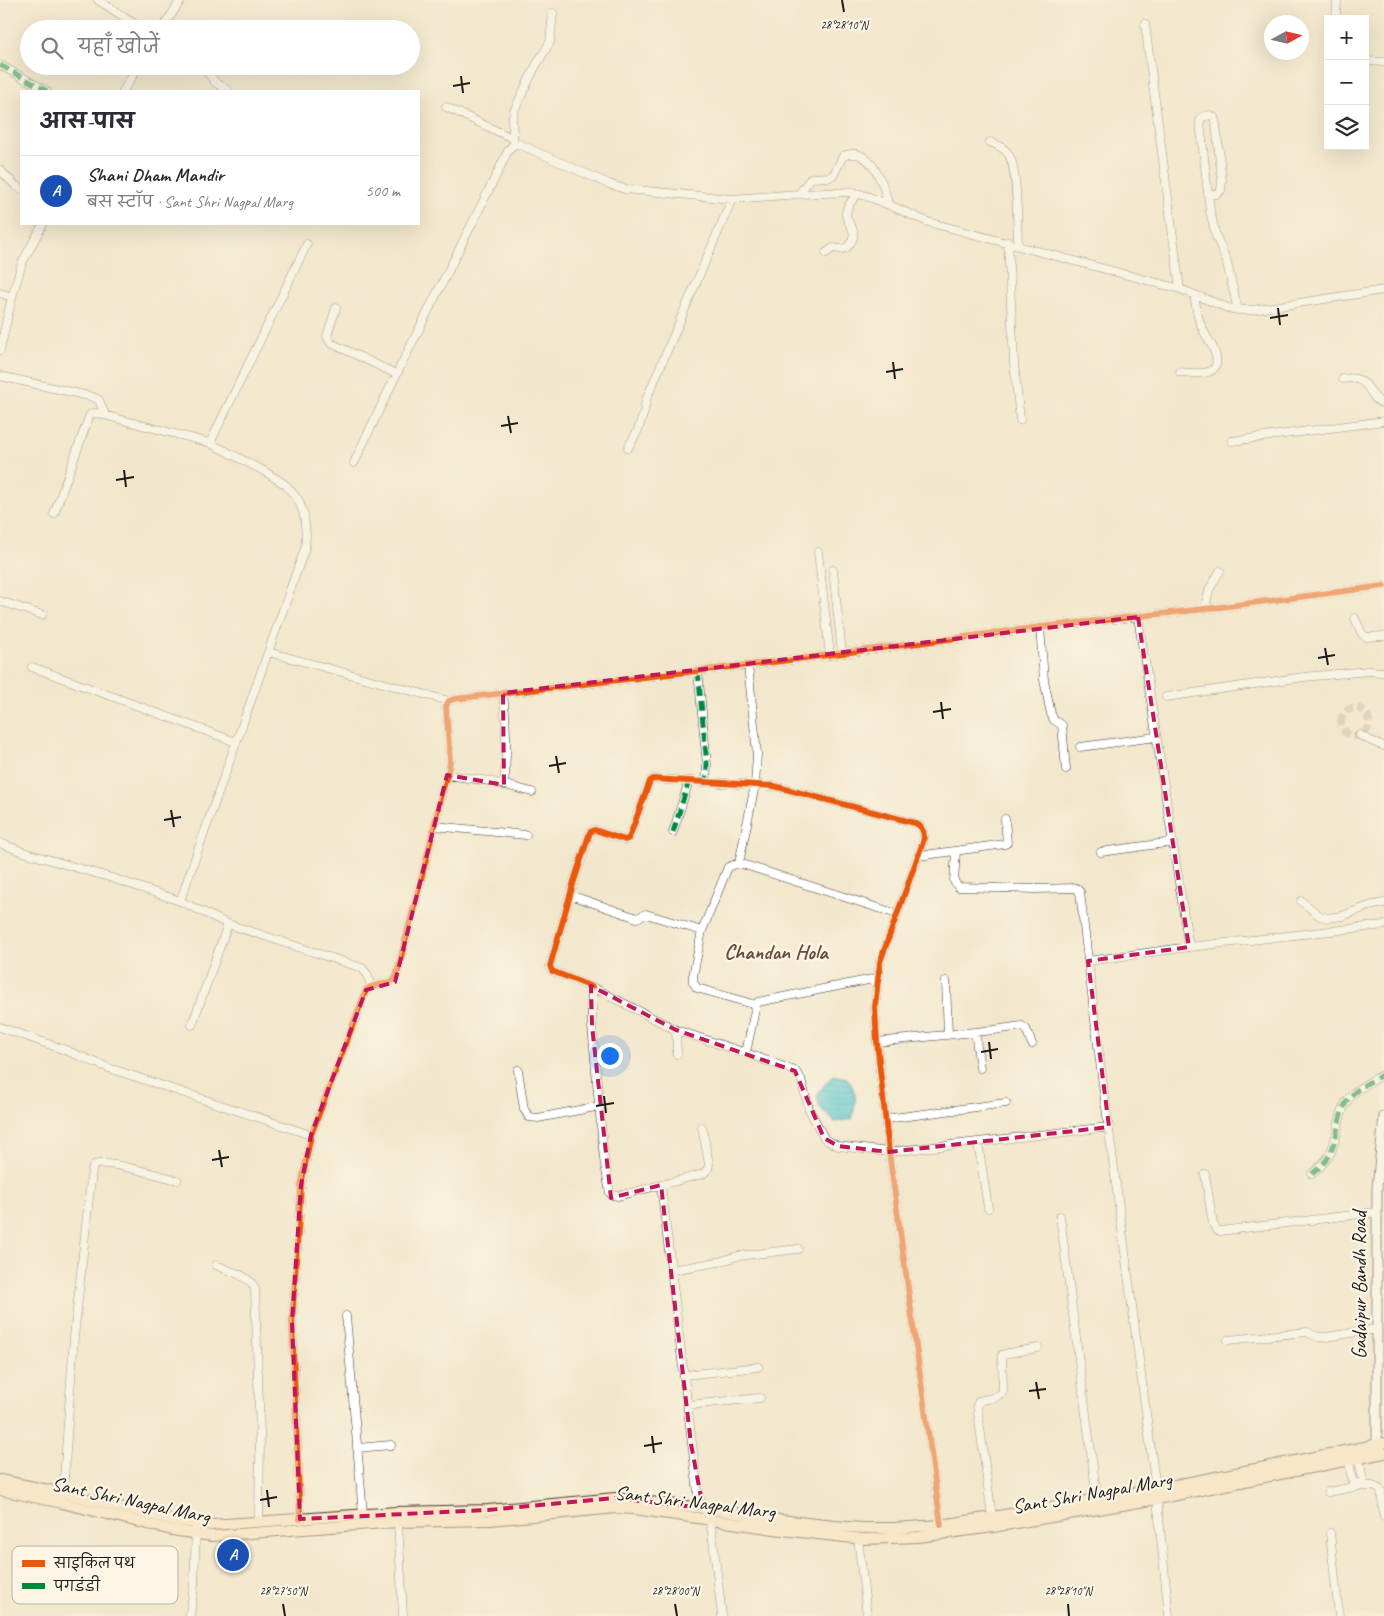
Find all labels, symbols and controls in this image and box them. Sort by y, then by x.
north arrow [1264,15,1309,60]
map controls [1324,15,1369,150]
button: + [1324,15,1369,60]
text: 28°28'10"N [820,17,869,33]
search box [20,20,420,75]
icon: search [38,34,66,62]
text: यहाँ खोजें [78,35,159,59]
button: − [1324,60,1369,105]
button: layers [1324,105,1369,150]
text: आस-पास [40,108,134,134]
text: Shani Dham Mandir [87,163,224,187]
text: A [52,181,60,201]
text: 500 m [366,181,400,201]
text: बस स्टॉप · Sant Shri Nagpal Marg [87,192,293,212]
district label: Chandan Hola [724,939,829,965]
your location [597,1043,623,1069]
street label: Gadaipur Bandh Road [1347,1208,1372,1359]
street label: Sant Shri Nagpal Marg [1010,1466,1175,1519]
street label: Sant Shri Nagpal Marg [50,1471,214,1529]
street label: Sant Shri Nagpal Marg [613,1480,778,1524]
pin: A [217,1536,249,1574]
legend [12,1546,178,1604]
text: साइकिल पथ [53,1552,136,1572]
text: पगडंडी [53,1575,101,1595]
text: 28°27'50"N [259,1583,308,1599]
text: 28°28'00"N [651,1583,700,1599]
text: 28°28'10"N [1044,1583,1093,1599]

